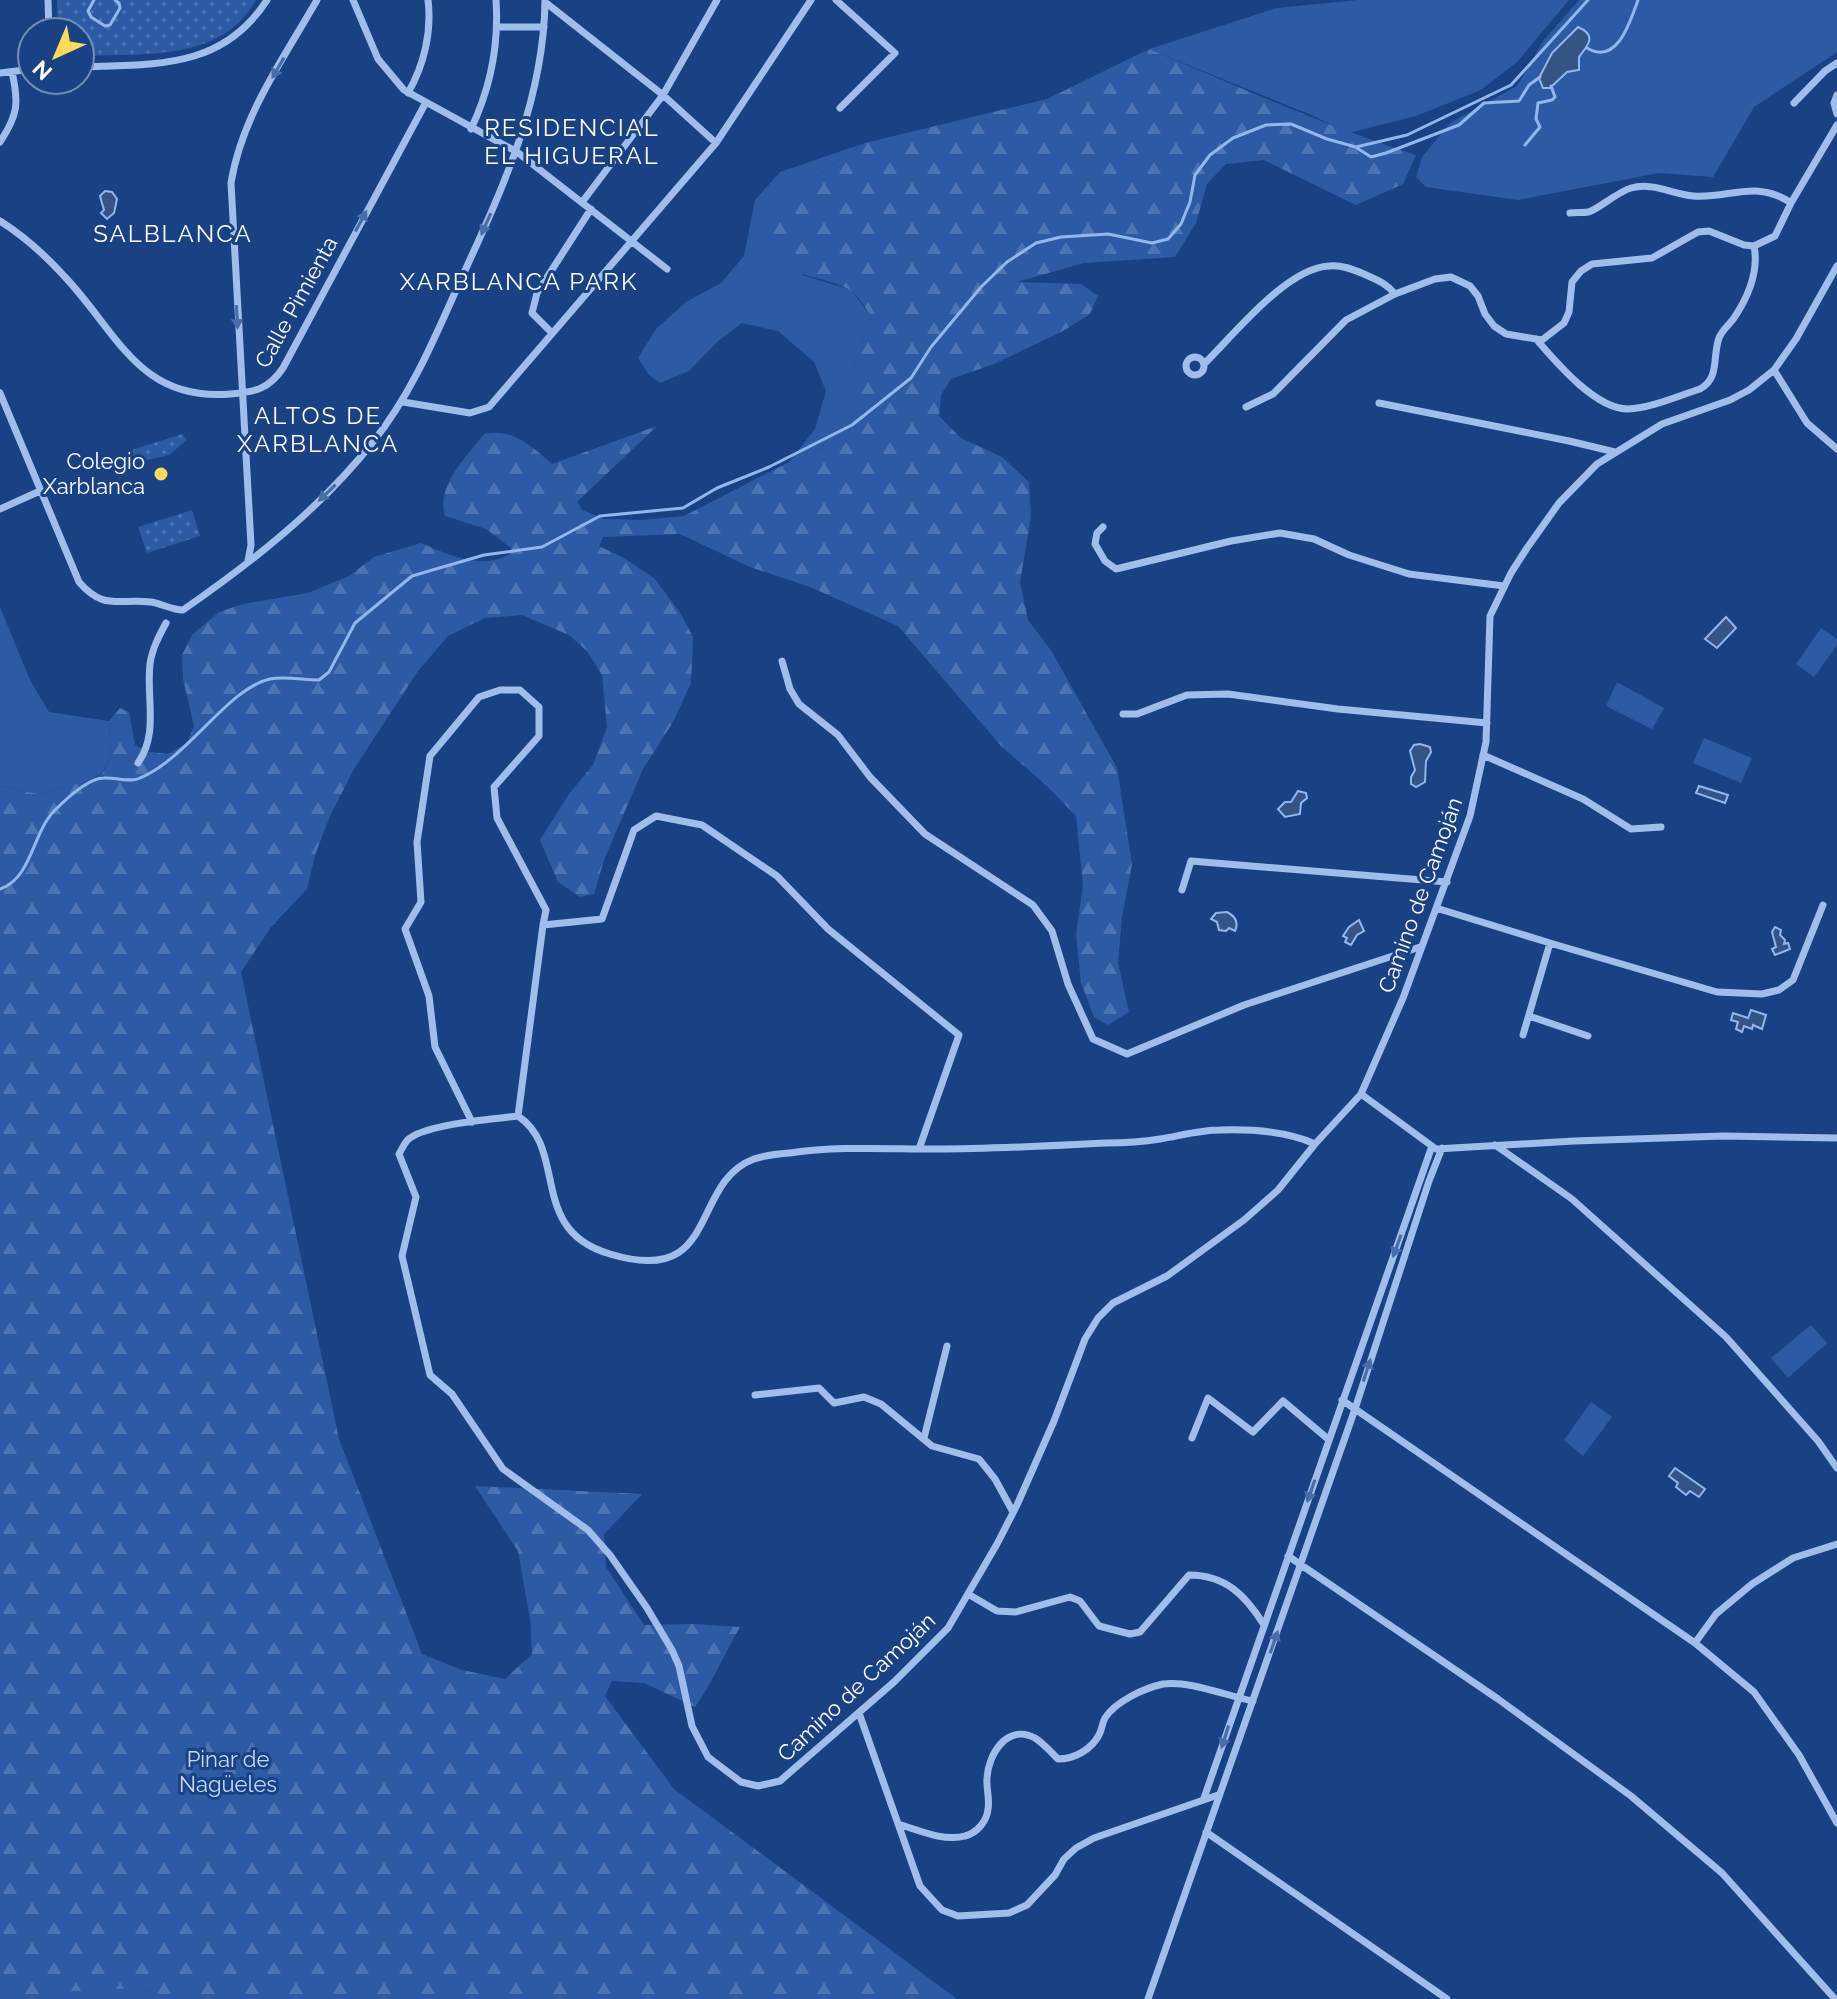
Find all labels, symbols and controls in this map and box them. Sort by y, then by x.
north arrow [16,16,96,96]
text: N [27,55,57,86]
one-way arrow [271,57,285,79]
district label: RESIDENCIAL EL HIGUERAL [484,113,660,170]
one-way arrow [355,210,368,233]
one-way arrow [480,212,493,236]
district label: SALBLANCA [93,219,253,248]
street label: Calle Pimienta [249,232,343,372]
district label: XARBLANCA PARK [400,267,638,296]
one-way arrow [230,305,243,330]
district label: ALTOS DE XARBLANCA [237,401,399,458]
place label: Colegio Xarblanca [43,448,145,499]
marker: Colegio Xarblanca [152,465,170,483]
one-way arrow [318,484,337,502]
street label: Camino de Camoján [1373,794,1467,996]
one-way arrow [1390,1234,1402,1258]
one-way arrow [1362,1358,1374,1382]
one-way arrow [1304,1480,1316,1504]
street label: Camino de Camoján [772,1607,940,1767]
one-way arrow [1268,1630,1280,1654]
one-way arrow [1218,1725,1230,1749]
park label: Pinar de Nagüeles [179,1746,277,1797]

